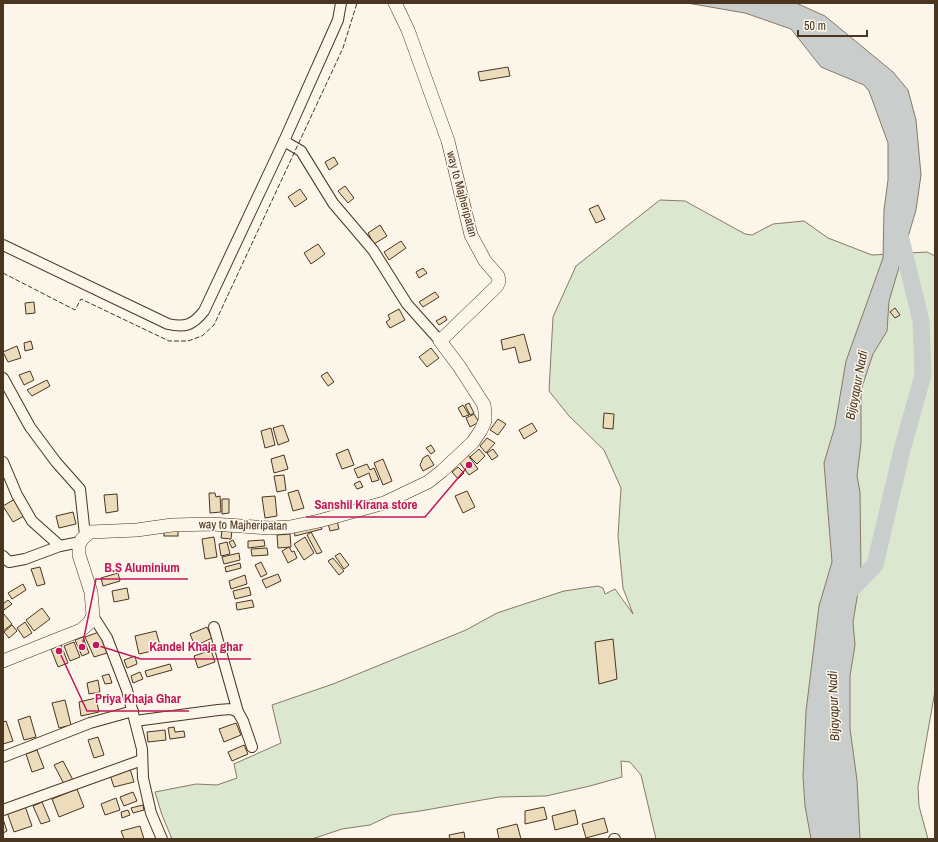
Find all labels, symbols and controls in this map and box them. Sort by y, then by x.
scale bar [798,12,867,38]
text: 50 m [804,18,826,34]
street label: way to Majheripatan [443,149,481,239]
water label: Bijayapur Nadi [841,349,872,421]
callout: Sanshil Kirana store [306,492,425,517]
text: Sanshil Kirana store [314,496,418,513]
street label: way to Majheripatan [199,516,287,534]
callout: B.S Aluminium [96,554,188,579]
text: B.S Aluminium [104,559,180,576]
callout: Kandel Khaja ghar [141,634,251,659]
text: Kandel Khaja ghar [149,638,244,655]
water label: Bijayapur Nadi [824,670,843,742]
callout: Priya Khaja Ghar [87,686,189,711]
text: Priya Khaja Ghar [95,690,182,707]

